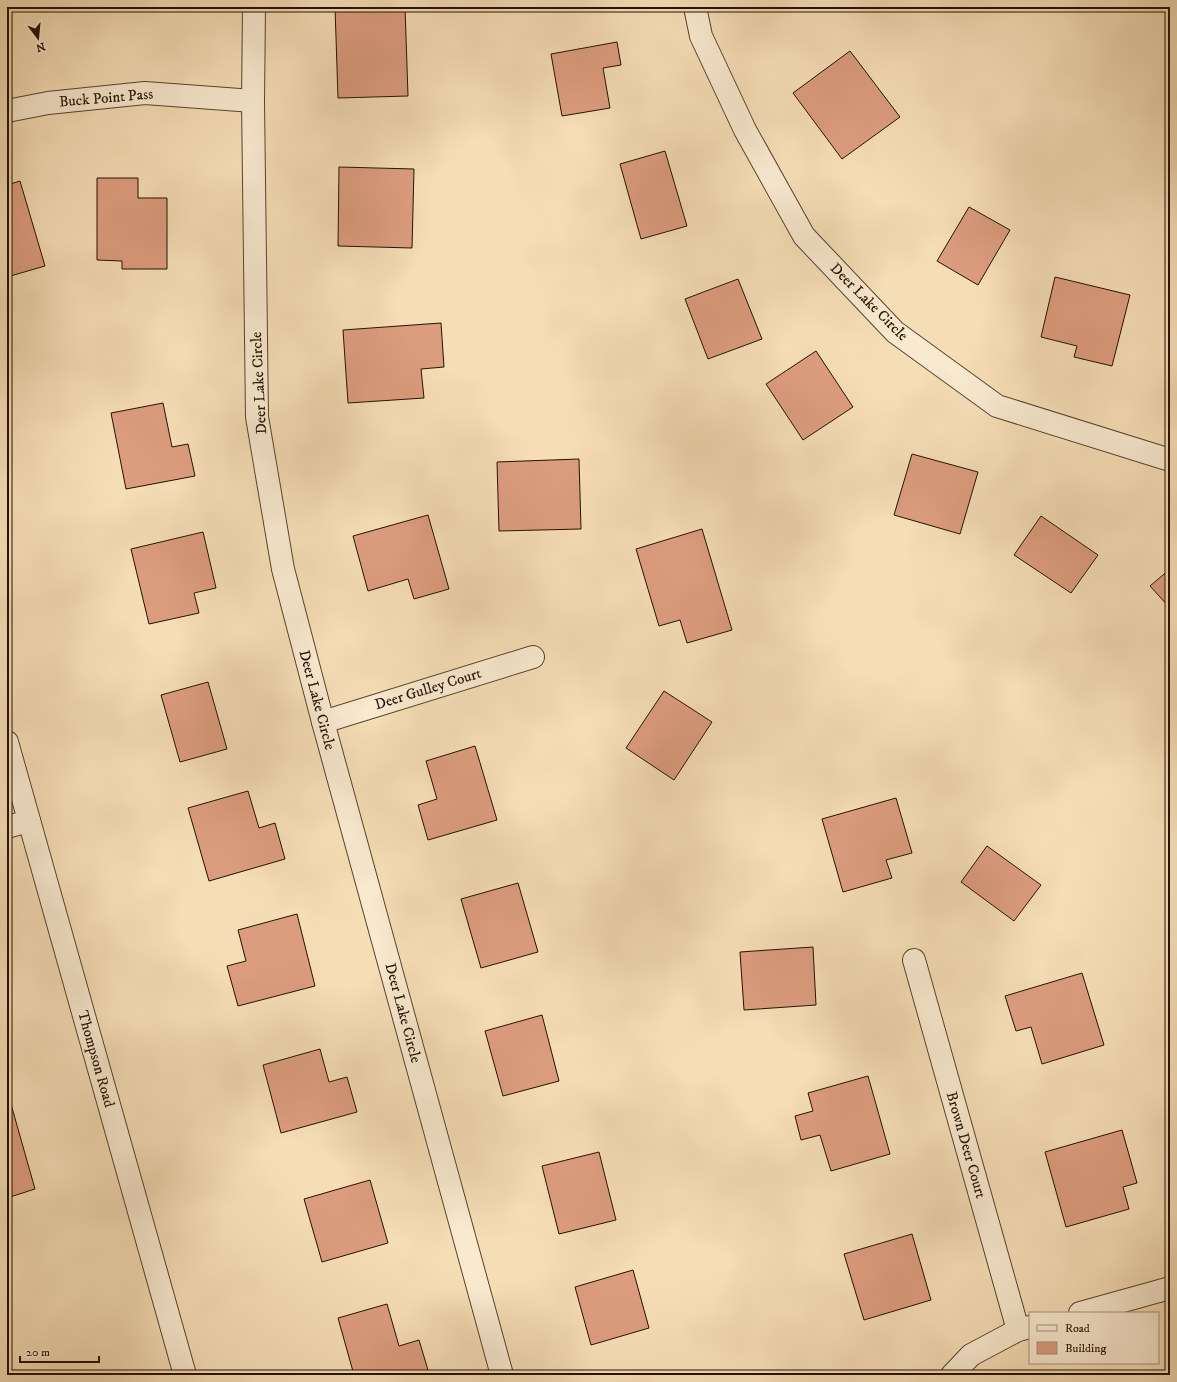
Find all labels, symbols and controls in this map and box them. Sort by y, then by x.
north arrow [18,18,58,58]
text: N [34,39,47,55]
street label: Buck Point Pass [58,84,154,112]
street label: Deer Lake Circle [826,259,912,345]
street label: Deer Lake Circle [247,331,271,435]
street label: Deer Lake Circle [295,648,339,752]
street label: Deer Gulley Court [372,664,484,714]
street label: Deer Lake Circle [381,961,425,1065]
street label: Thompson Road [73,1008,119,1110]
street label: Brown Deer Court [942,1089,990,1201]
legend [1029,1312,1159,1364]
text: Road [1065,1321,1090,1336]
scale bar [20,1338,99,1364]
text: Building [1065,1341,1106,1356]
text: 20 m [26,1345,50,1360]

